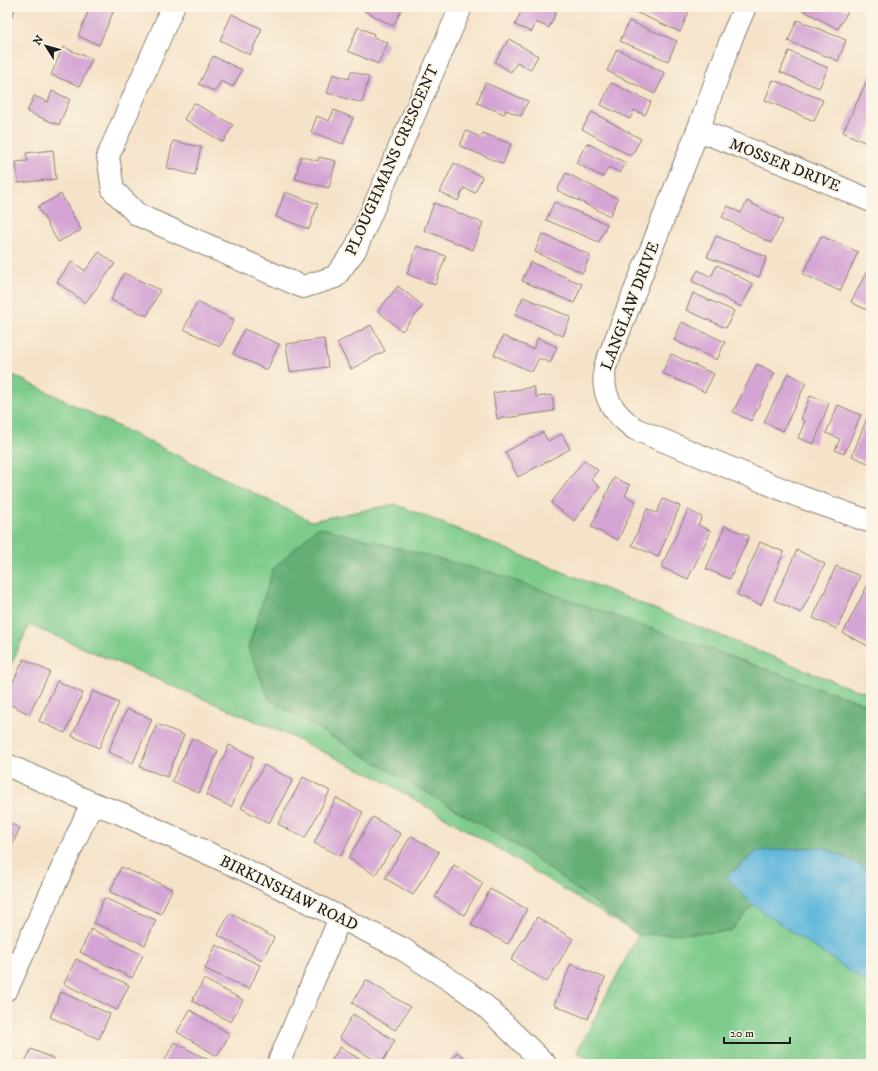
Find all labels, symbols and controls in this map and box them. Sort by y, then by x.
north arrow [26,26,66,66]
text: N [31,33,47,48]
street label: PLOUGHMANS CRESCENT [341,61,443,259]
street label: MOSSER DRIVE [726,134,844,196]
street label: LANGLAW DRIVE [596,239,664,373]
street label: BIRKINSHAW ROAD [216,851,362,935]
scale bar [724,1019,790,1045]
text: 20 m [730,1026,754,1041]

